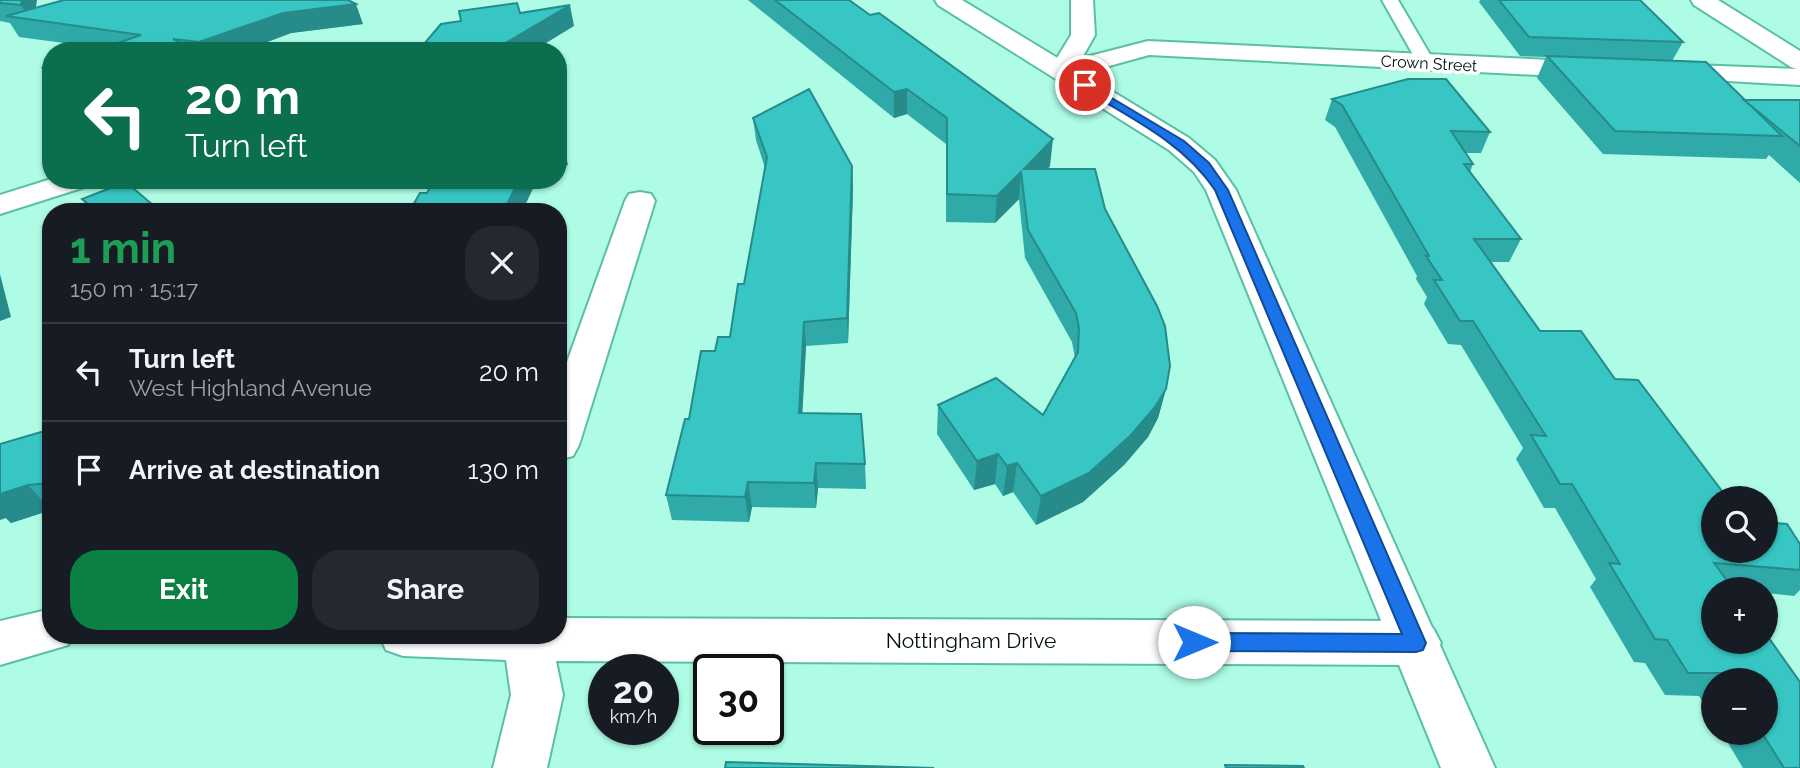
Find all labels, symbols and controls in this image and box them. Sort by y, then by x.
street label: Crown Street [1380,51,1478,76]
pin [1055,55,1115,115]
icon: arrive [1066,66,1104,104]
text: 20 m [185,68,300,125]
icon: left [70,70,161,161]
text: Turn left [185,127,307,164]
text: 1 min [70,224,176,273]
button: close [465,226,539,300]
text: 150 m · 15:17 [70,275,198,302]
text: Turn left [129,344,235,374]
icon: left [70,353,108,391]
text: 20 m [479,357,539,387]
text: West Highland Avenue [129,374,372,401]
icon: arrive [70,451,108,489]
text: Arrive at destination [129,455,380,485]
text: 130 m [468,455,539,485]
map controls [1701,486,1778,745]
button: search [1701,486,1778,563]
button: Exit [70,550,298,630]
button: Share [312,550,539,630]
button: + [1701,577,1778,654]
position arrow [1157,605,1231,679]
street label: Nottingham Drive [886,628,1056,653]
speed limit sign: 30 [693,654,784,745]
button: − [1701,668,1778,745]
text: 20 [613,670,654,711]
text: km/h [610,706,657,727]

